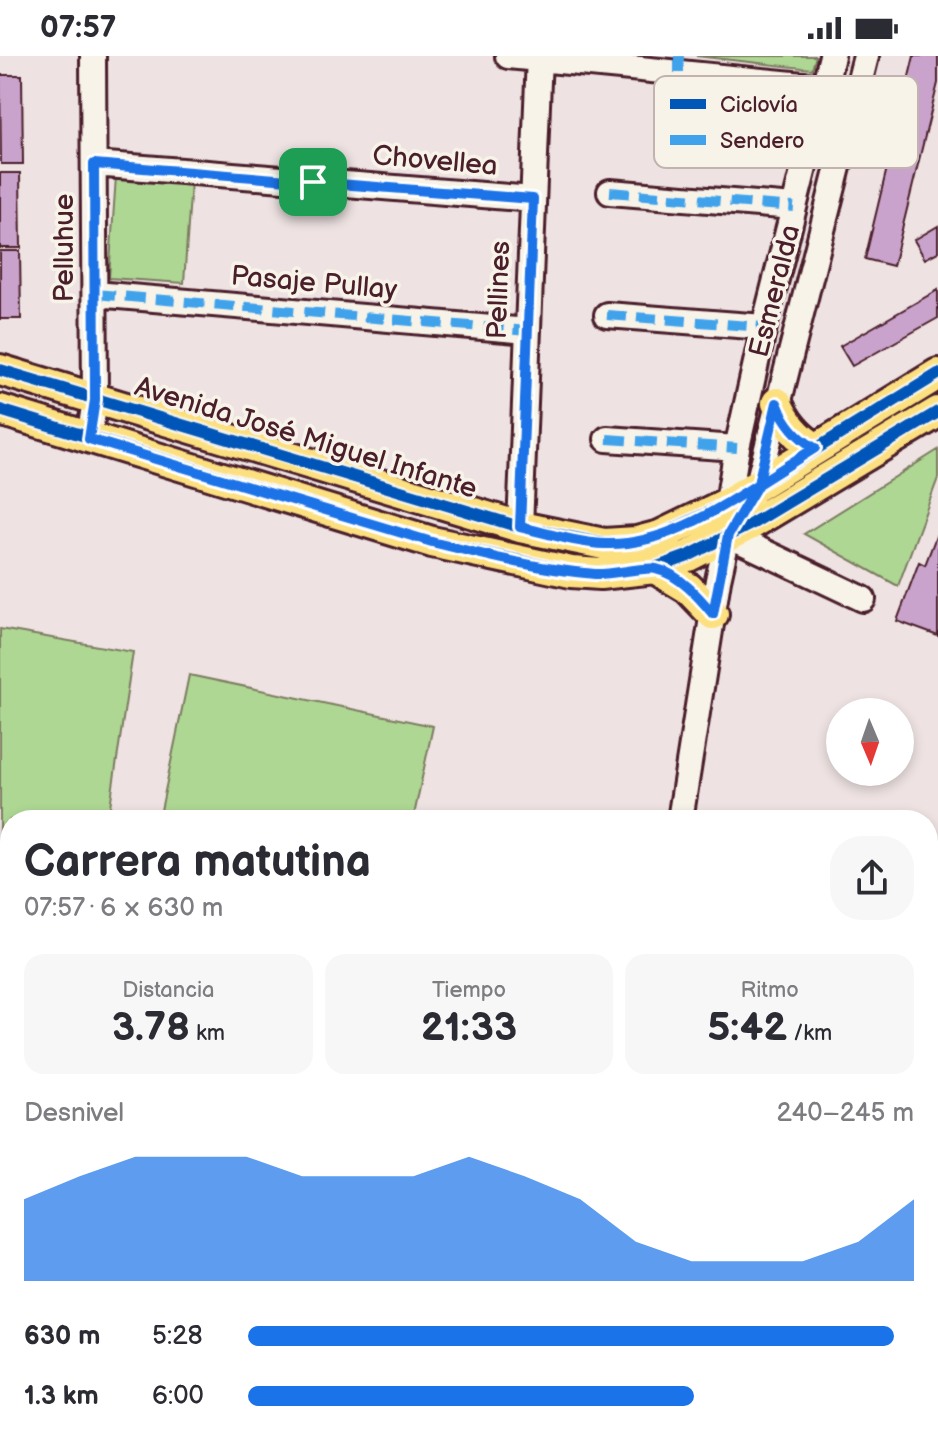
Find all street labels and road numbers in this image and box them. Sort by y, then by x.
street label: Chovellea [371,139,499,183]
street label: Pelluhue [48,194,81,302]
street label: Esmeralda [743,221,807,361]
street label: Pellines [481,240,517,340]
street label: Pasaje Pullay [229,259,399,307]
street label: Avenida José Miguel Infante [131,370,481,506]

